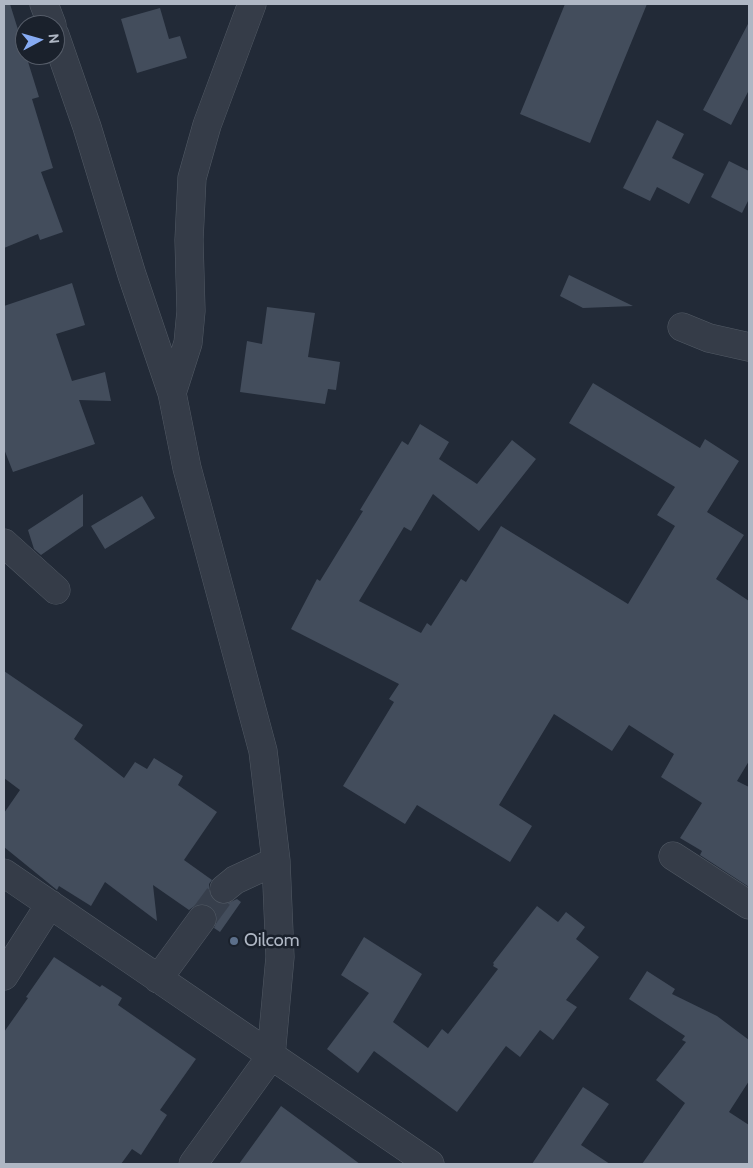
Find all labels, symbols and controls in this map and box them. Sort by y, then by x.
north arrow [15,15,65,65]
text: N [44,33,63,44]
place label: Oilcom [244,930,299,952]
marker: Oilcom [228,935,240,947]

